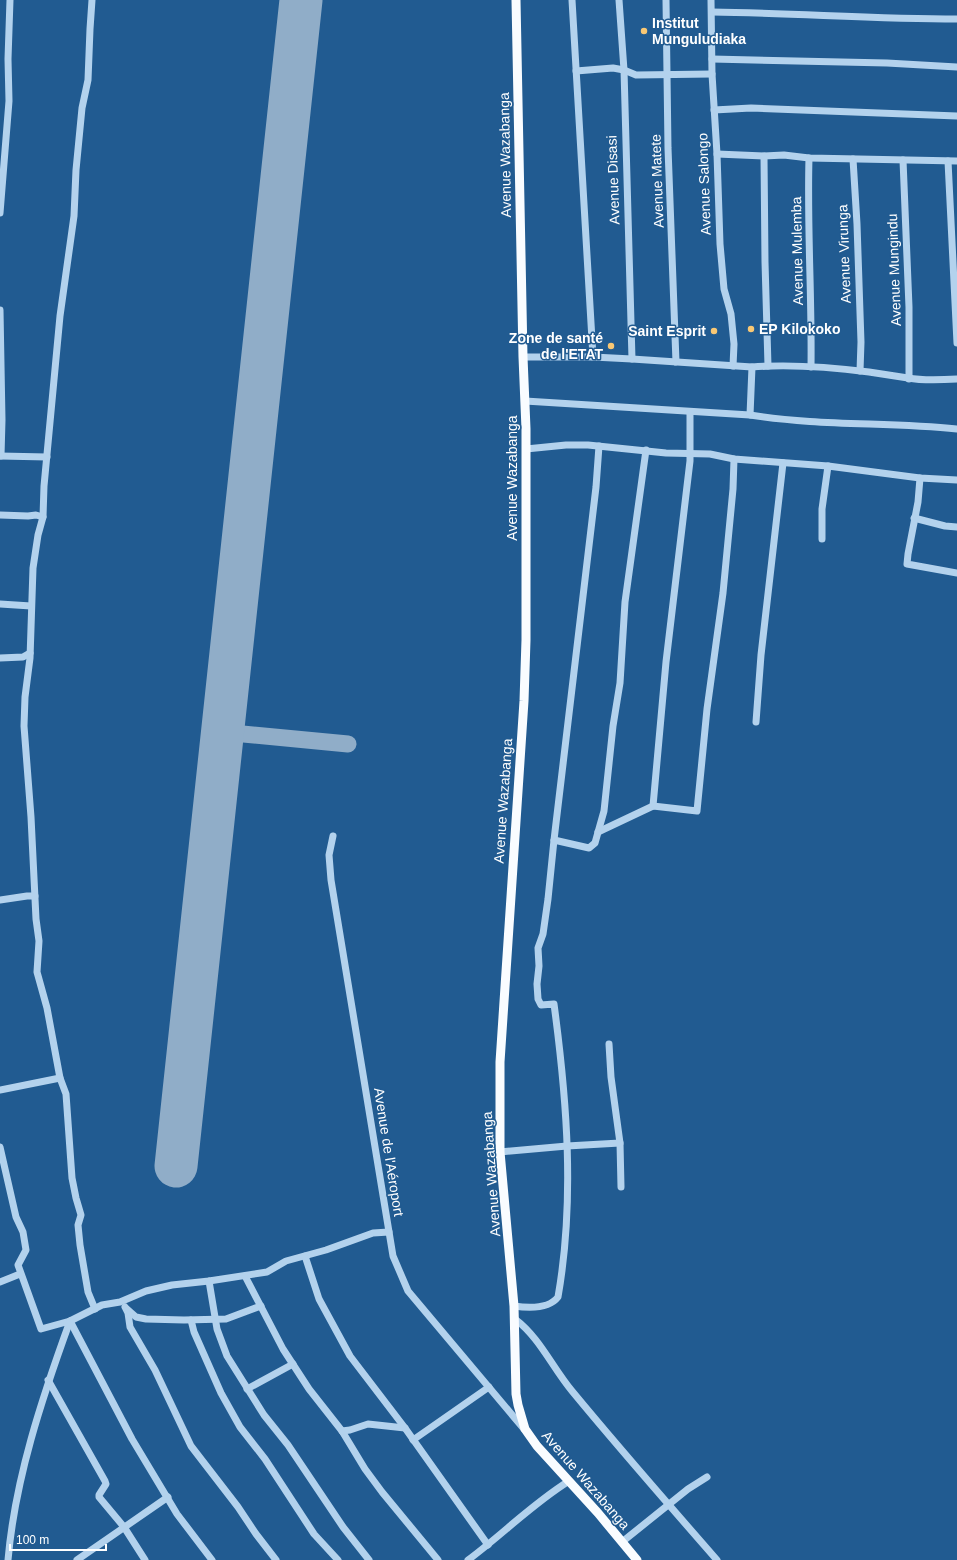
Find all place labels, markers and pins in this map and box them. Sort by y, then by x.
place label: Institut Munguludiaka [652,15,746,47]
marker: Institut Munguludiaka [639,26,649,36]
place label: EP Kilokoko [759,321,840,337]
place label: Saint Esprit [628,323,706,339]
marker: EP Kilokoko [746,324,756,334]
marker: Saint Esprit [709,326,719,336]
place label: Zone de santé de l'ETAT [509,330,603,362]
marker: Zone de santé de l'ETAT [606,341,616,351]

